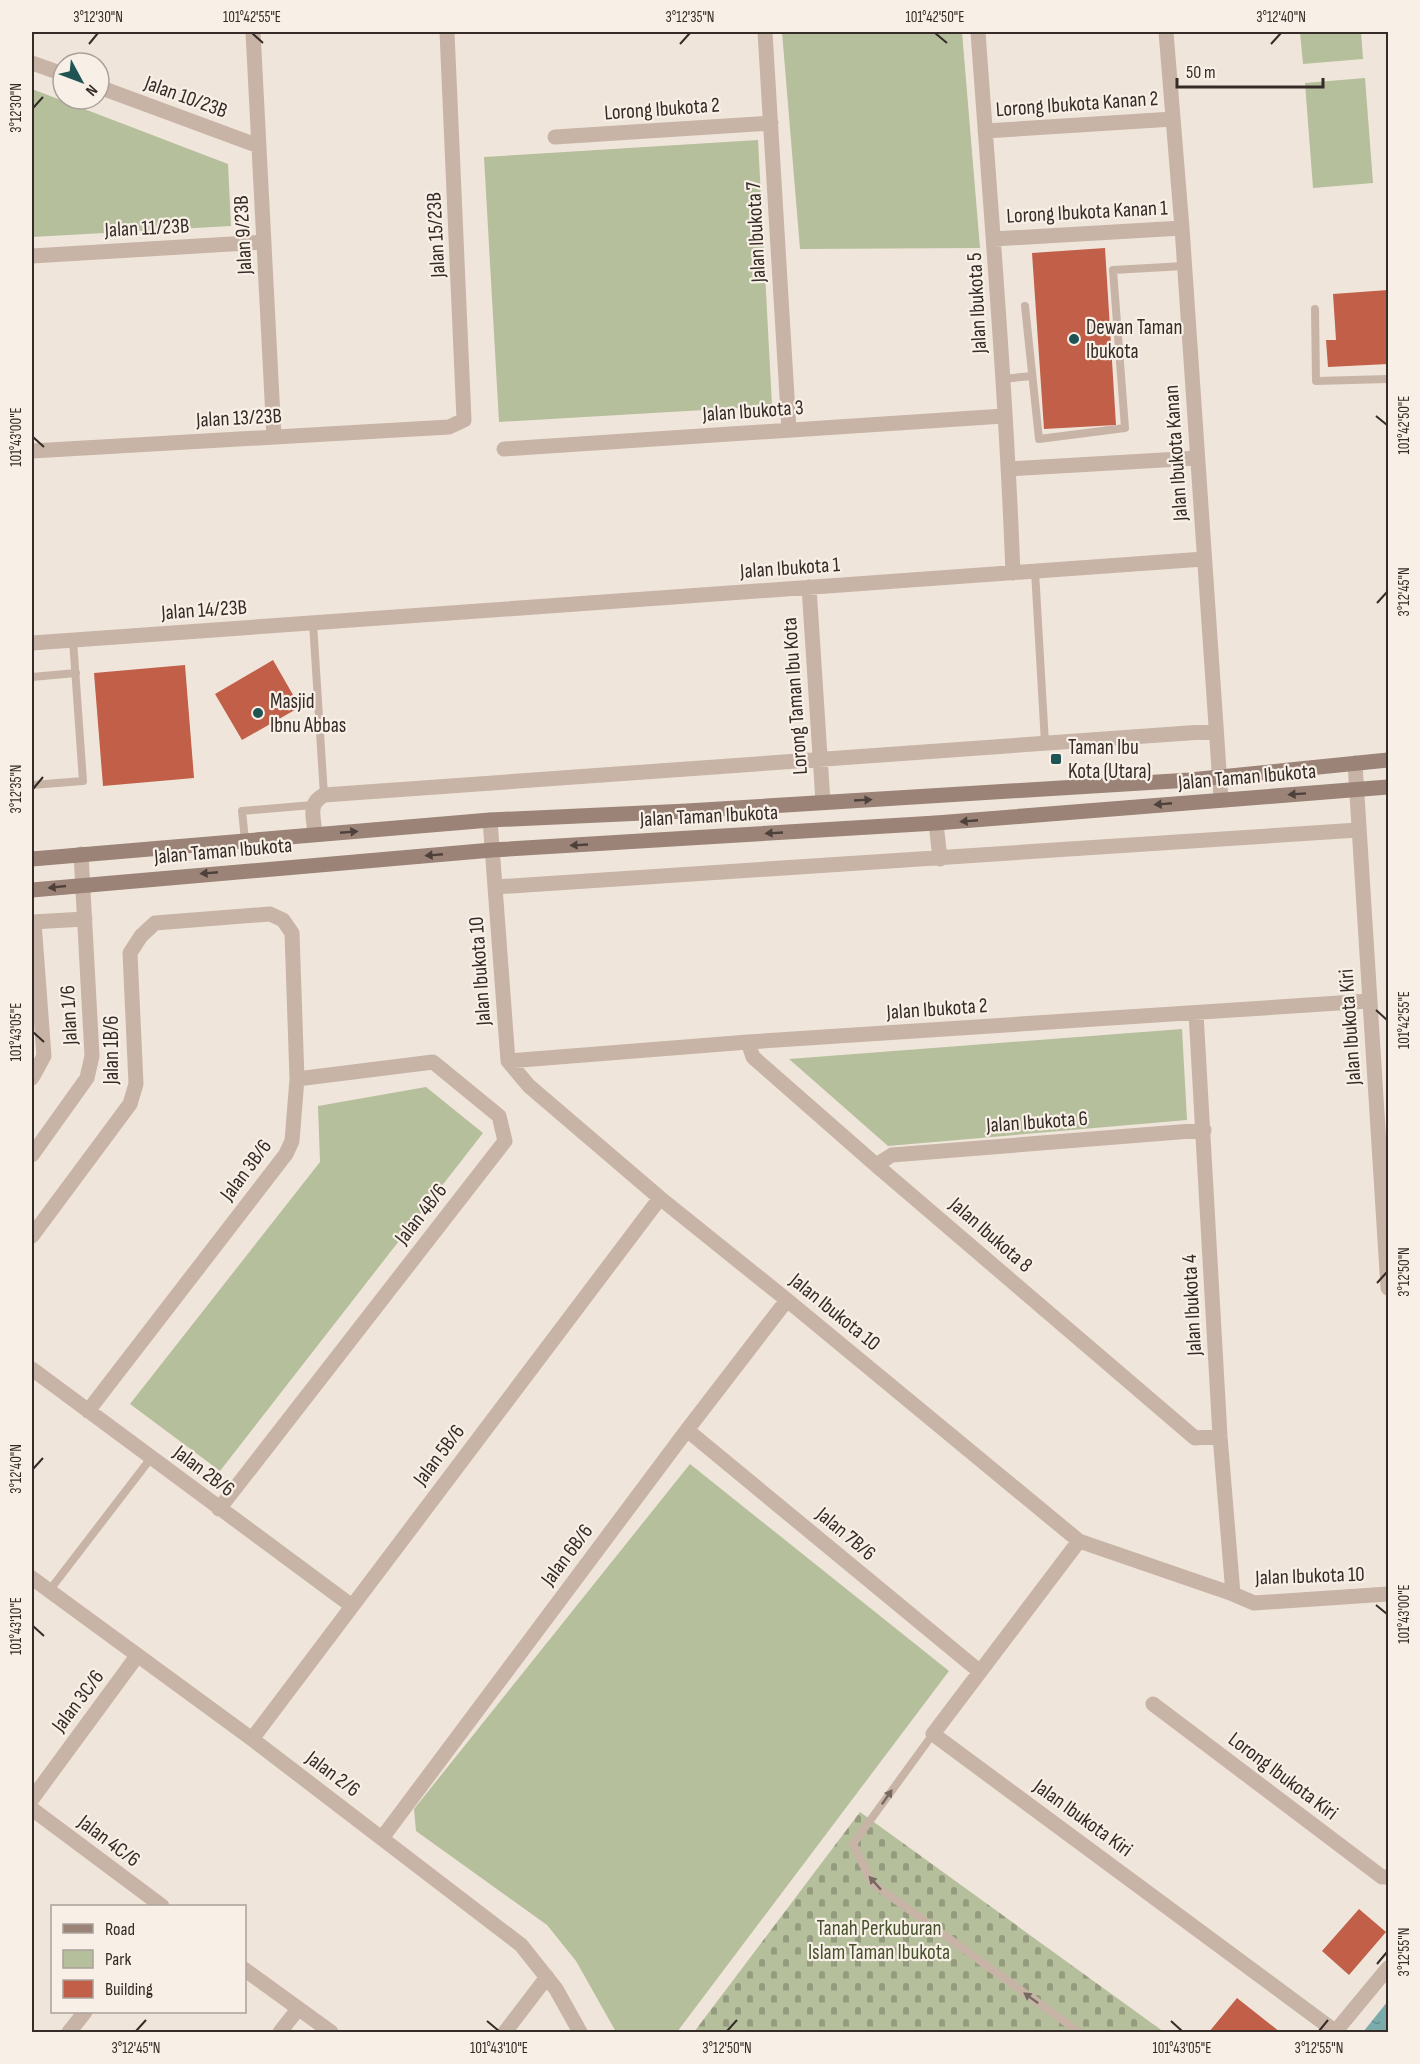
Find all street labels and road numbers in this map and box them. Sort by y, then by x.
street label: Jalan 10/23B [140,70,231,124]
street label: Lorong Ibukota Kanan 2 [995,86,1159,122]
street label: Lorong Ibukota 2 [603,92,721,126]
street label: Jalan Ibukota 7 [741,180,771,284]
street label: Jalan 15/23B [421,192,451,279]
street label: Jalan 9/23B [228,195,258,276]
street label: Lorong Ibukota Kanan 1 [1006,195,1169,229]
street label: Jalan 11/23B [103,213,190,243]
street label: Jalan Ibukota 5 [962,252,992,355]
street label: Jalan Ibukota Kanan [1159,384,1193,523]
street label: Jalan Ibukota 3 [701,395,804,427]
street label: Jalan 13/23B [194,403,283,433]
street label: Jalan Ibukota 1 [738,552,841,584]
street label: Jalan 14/23B [159,595,248,626]
street label: Lorong Taman Ibu Kota [777,616,813,776]
street label: Jalan Taman Ibukota [1176,759,1317,796]
street label: Jalan Taman Ibukota [638,800,779,832]
street label: Jalan Taman Ibukota [152,833,293,870]
street label: Jalan Ibukota 10 [464,916,496,1027]
street label: Jalan Ibukota Kiri [1333,968,1367,1087]
street label: Jalan 1/6 [55,985,83,1046]
street label: Jalan Ibukota 2 [885,993,988,1025]
street label: Jalan 1B/6 [99,1016,124,1085]
street label: Jalan Ibukota 6 [984,1106,1089,1138]
street label: Jalan 3B/6 [214,1134,277,1206]
street label: Jalan 4B/6 [389,1179,452,1250]
street label: Jalan Ibukota 8 [944,1192,1038,1278]
street label: Jalan Ibukota 4 [1177,1254,1207,1357]
street label: Jalan Ibukota 10 [784,1267,885,1356]
street label: Jalan 5B/6 [407,1420,470,1491]
street label: Jalan 2B/6 [168,1439,239,1502]
street label: Jalan 7B/6 [810,1501,881,1566]
street label: Jalan 6B/6 [535,1519,598,1591]
street label: Jalan Ibukota 10 [1254,1562,1365,1590]
street label: Jalan 3C/6 [46,1665,109,1738]
street label: Lorong Ibukota Kiri [1223,1727,1343,1825]
street label: Jalan 2/6 [300,1745,365,1802]
street label: Jalan Ibukota Kiri [1028,1773,1137,1862]
street label: Jalan 4C/6 [72,1809,145,1872]

